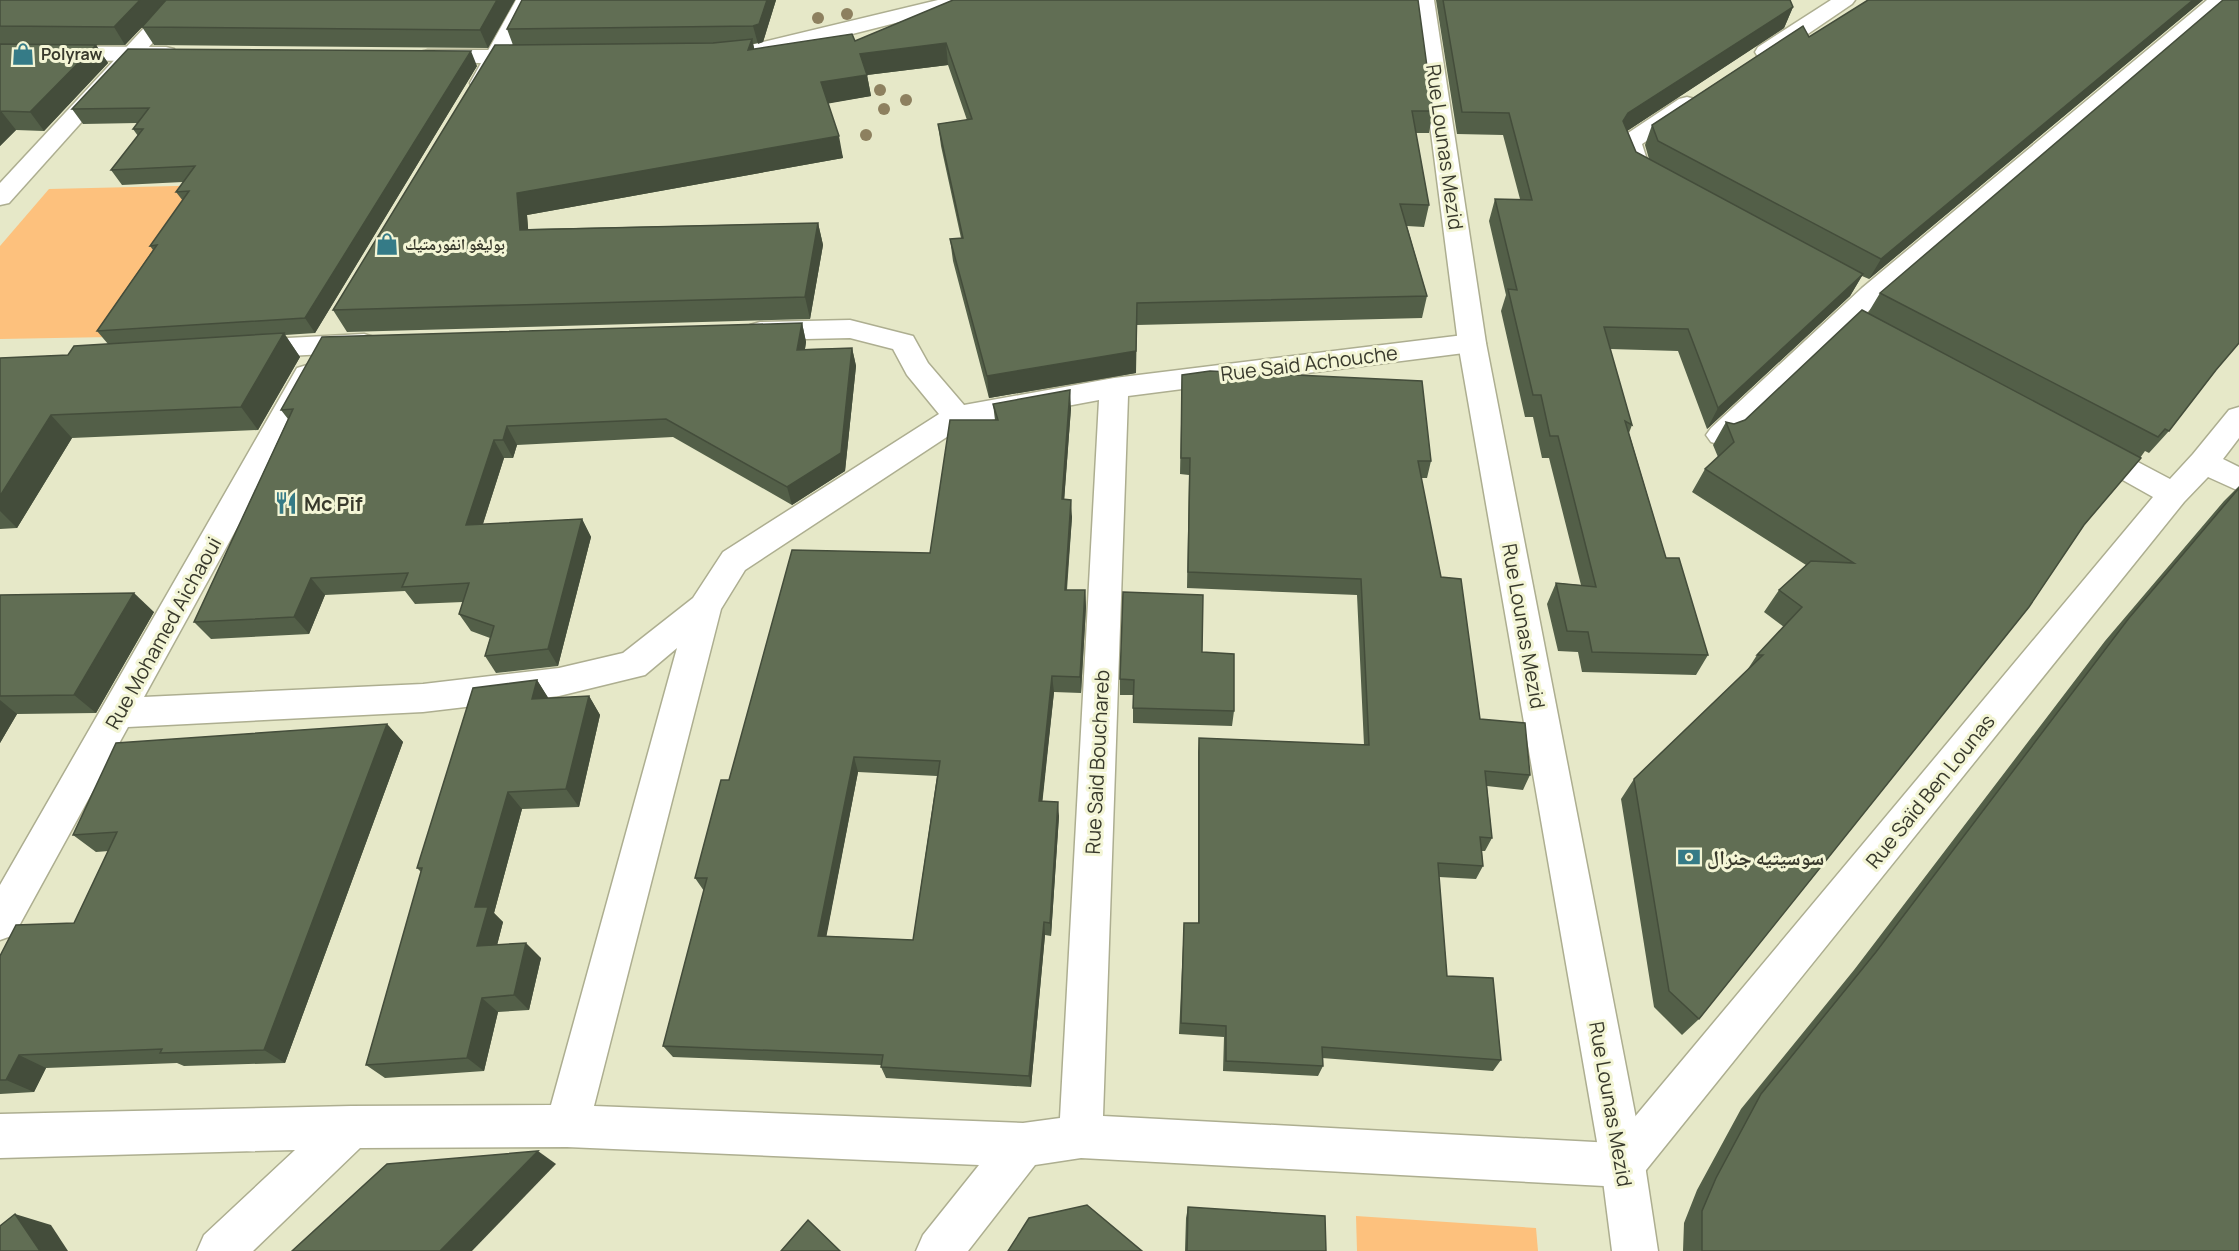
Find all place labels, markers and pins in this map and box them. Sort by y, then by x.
shop icon: Polyraw [10,41,36,67]
place label: Polyraw [41,43,102,65]
shop icon: بوليغو انفورمتيك [374,231,400,257]
place label: بوليغو انفورمتيك [405,233,505,255]
restaurant icon: Mc Pif [273,490,299,516]
place label: Mc Pif [304,490,363,517]
bank icon: سوسيتيه جنرال [1676,844,1702,870]
place label: سوسيتيه جنرال [1707,844,1824,871]

